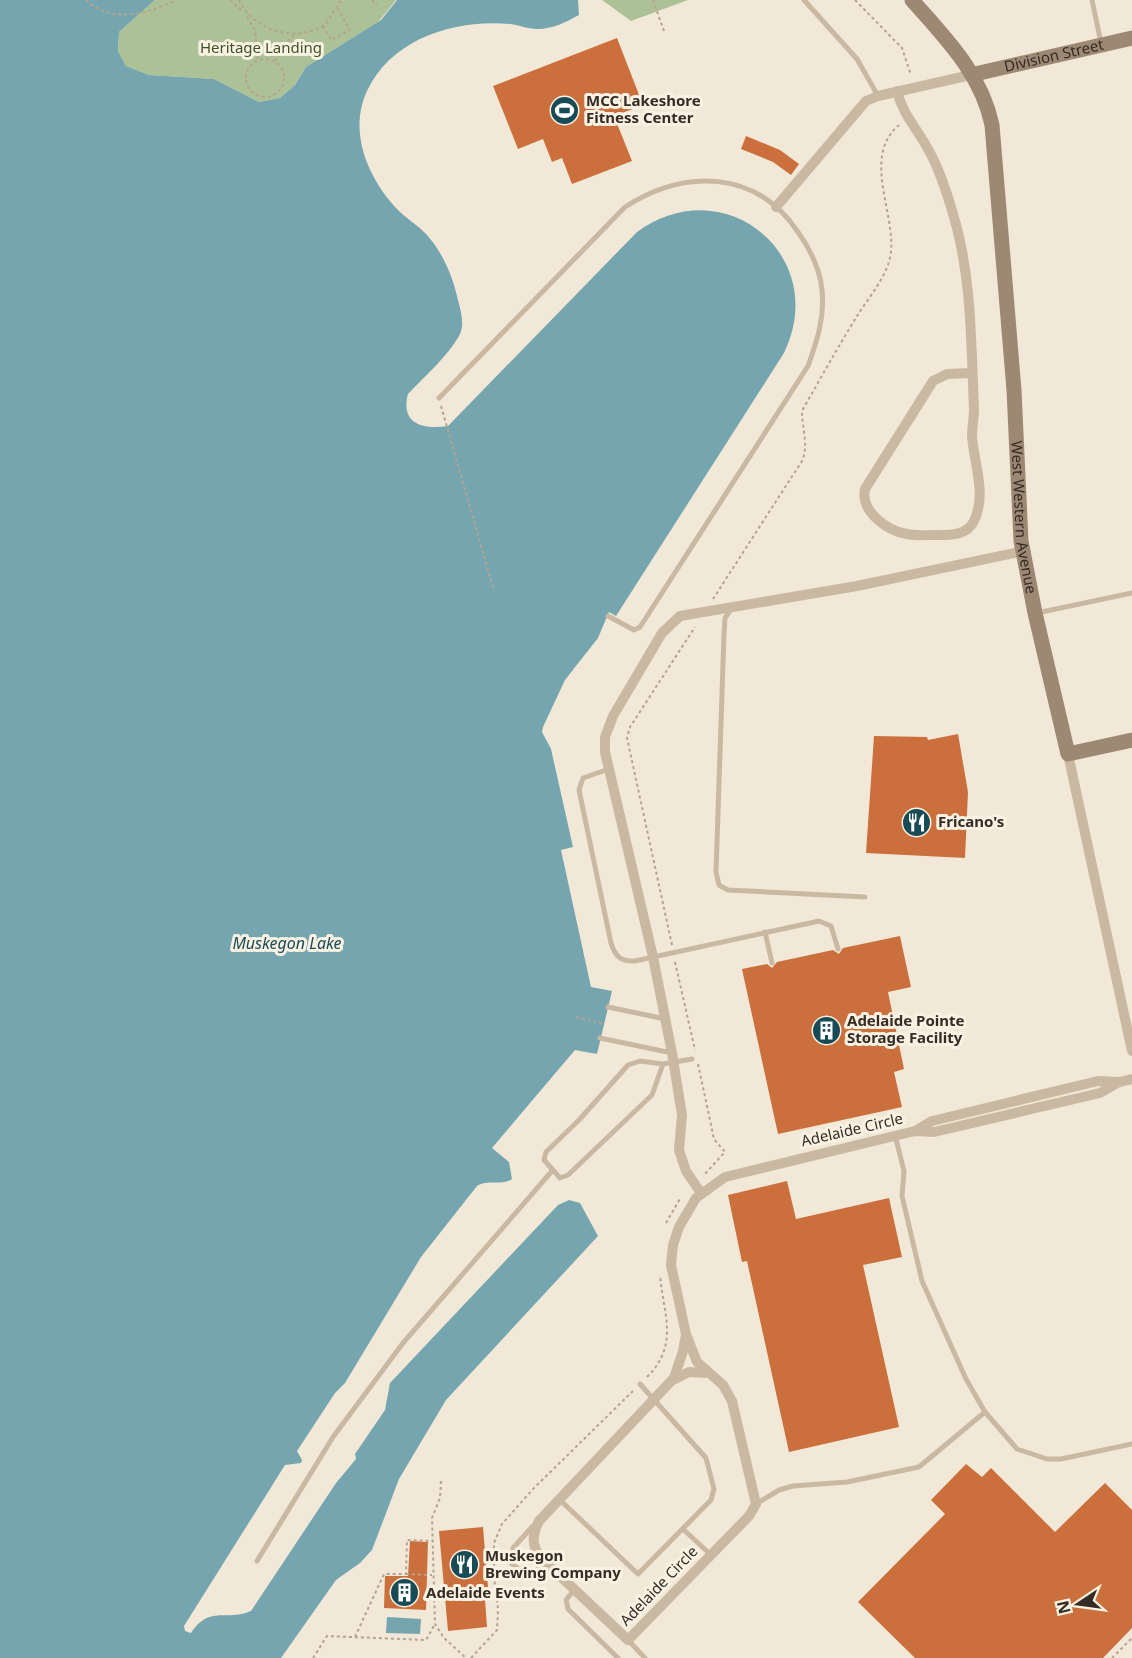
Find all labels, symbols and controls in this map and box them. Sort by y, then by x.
street label: Division Street [1002,34,1106,76]
park label: Heritage Landing [200,37,322,57]
place label: MCC Lakeshore Fitness Center [586,90,701,127]
sports icon: MCC Lakeshore Fitness Center [549,94,581,126]
street label: West Western Avenue [1007,440,1042,595]
restaurant icon: Fricano's [901,806,933,838]
place label: Fricano's [938,811,1004,831]
water label: Muskegon Lake [232,932,342,954]
place label: Adelaide Pointe Storage Facility [847,1010,965,1047]
building icon: Adelaide Pointe Storage Facility [810,1014,842,1046]
street label: Adelaide Circle [799,1108,905,1150]
street label: Adelaide Circle [615,1541,702,1630]
place label: Muskegon Brewing Company [485,1545,621,1582]
restaurant icon: Muskegon Brewing Company [448,1549,480,1581]
north arrow [1048,1574,1108,1634]
building icon: Adelaide Events [389,1577,421,1609]
place label: Adelaide Events [426,1582,545,1602]
text: N [1051,1599,1076,1616]

